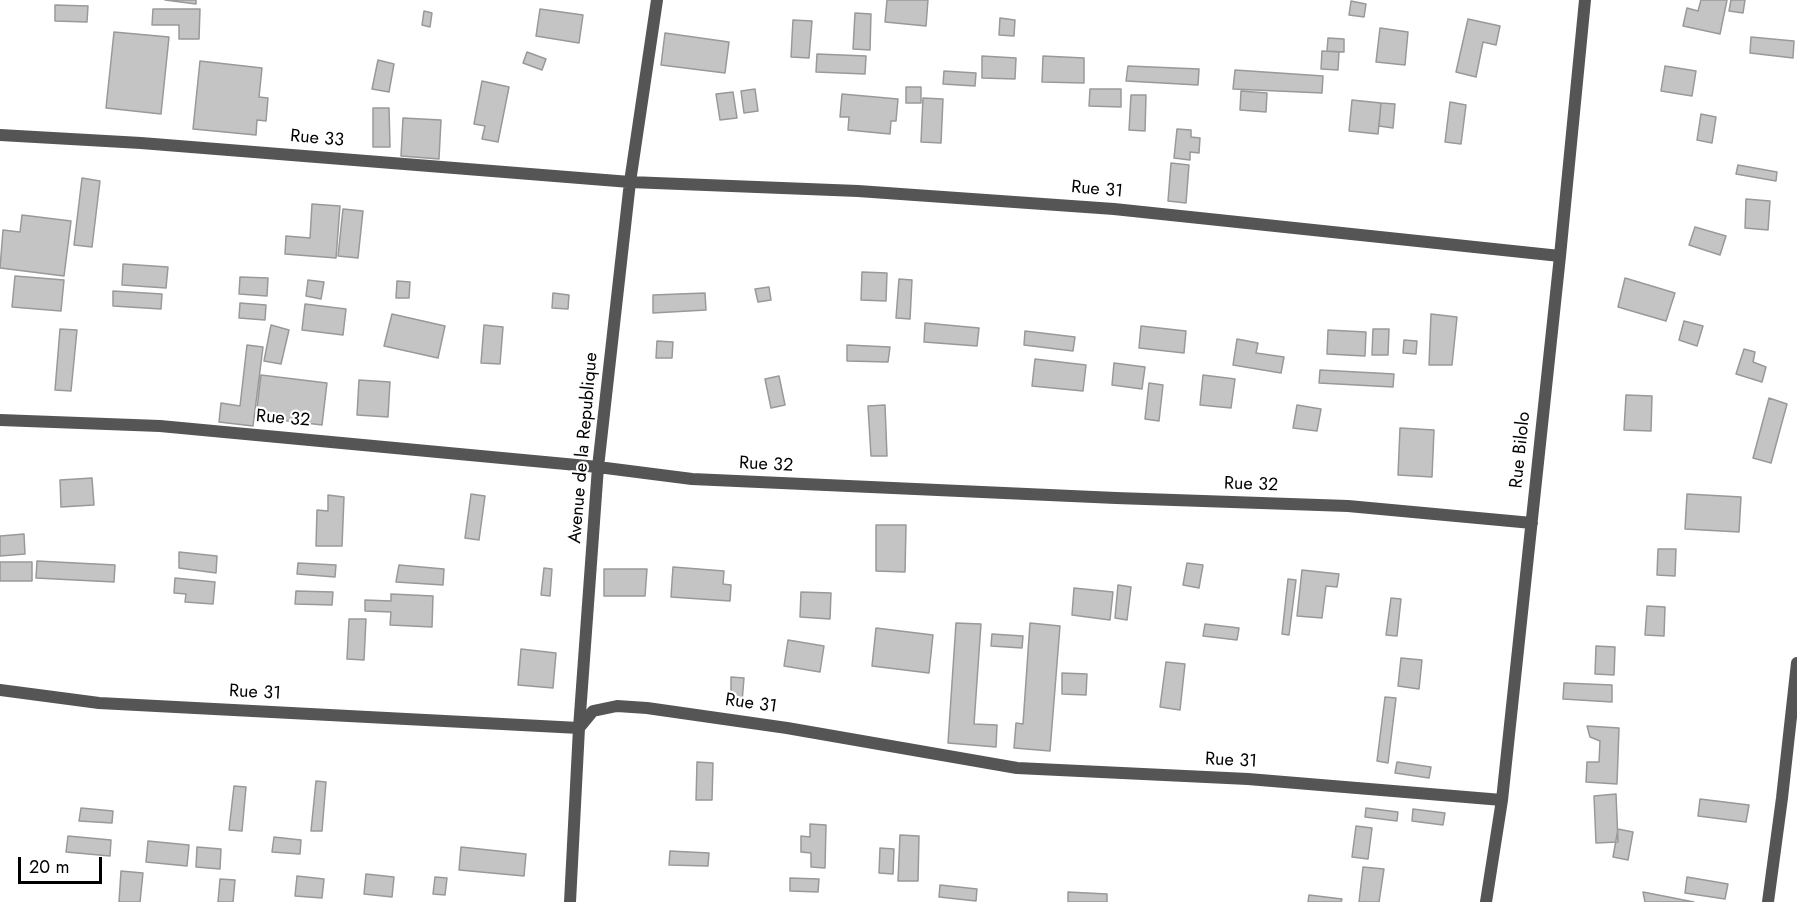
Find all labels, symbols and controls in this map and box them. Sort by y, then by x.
street label: Rue 33 [289,126,345,152]
street label: Rue 31 [1070,177,1124,203]
street label: Avenue de la Republique [565,352,603,544]
street label: Rue 32 [255,406,311,432]
street label: Rue Bilolo [1506,411,1536,489]
street label: Rue 32 [738,453,794,477]
street label: Rue 32 [1224,473,1278,497]
street label: Rue 31 [228,681,282,705]
street label: Rue 31 [724,690,778,718]
street label: Rue 31 [1204,749,1258,773]
scale bar [21,845,105,883]
text: 20 m [29,854,69,880]

